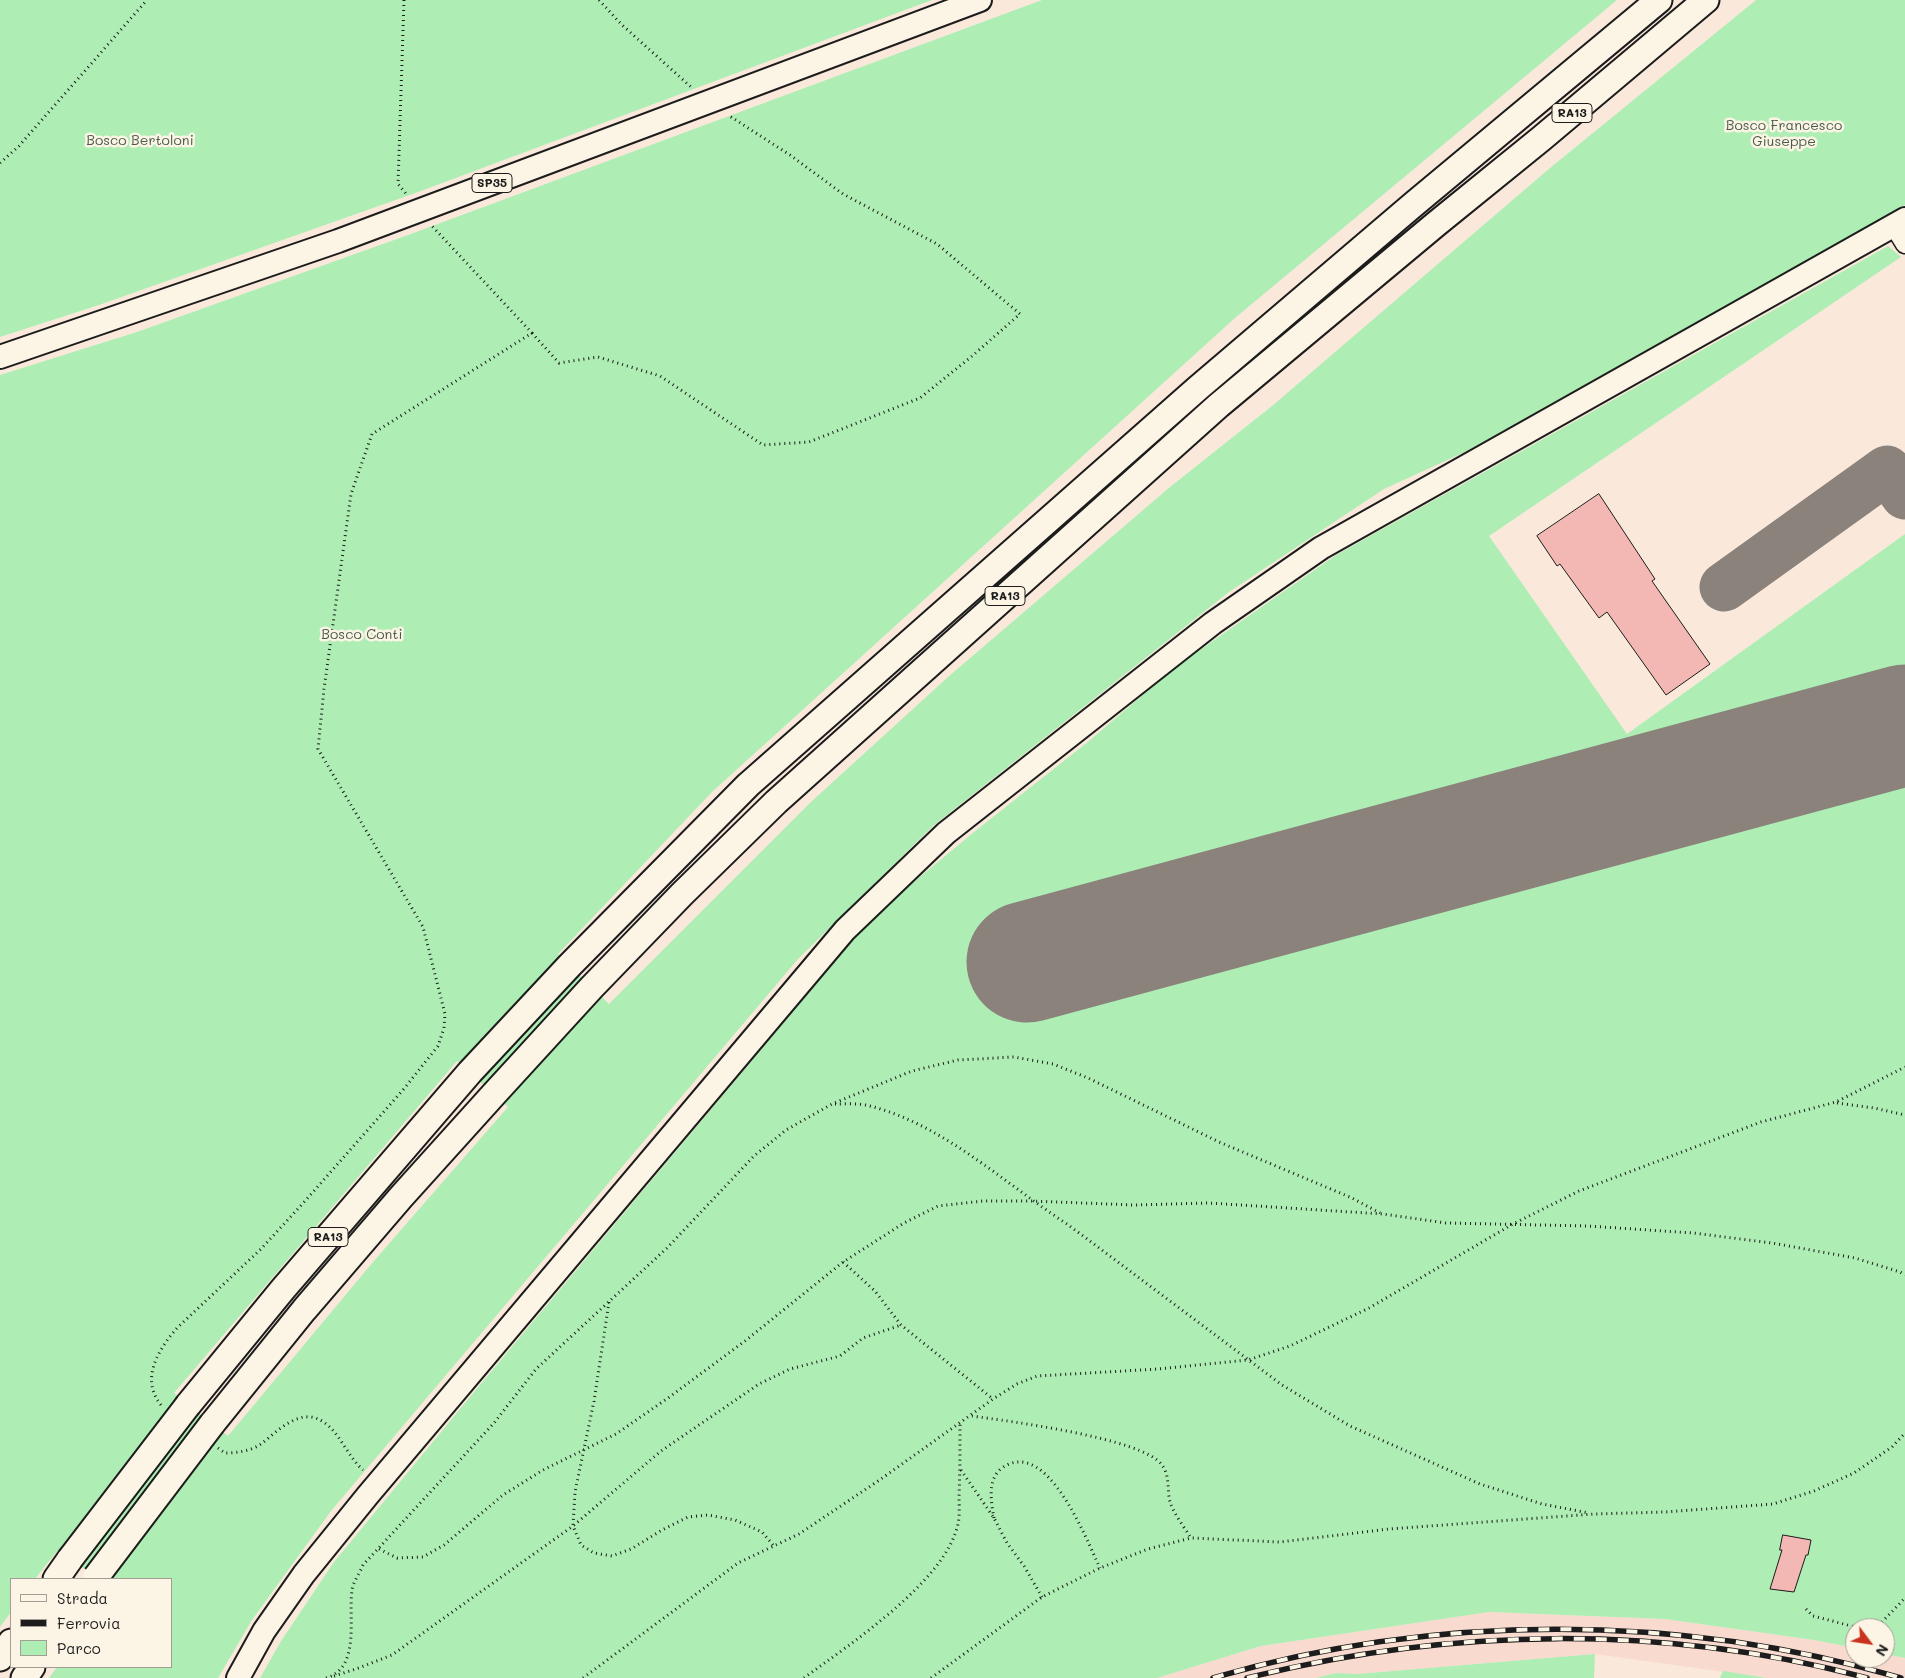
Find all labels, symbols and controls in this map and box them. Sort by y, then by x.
road number: RA13 [1552,104,1592,122]
park label: Bosco Francesco Giuseppe [1726,118,1842,150]
park label: Bosco Bertoloni [86,133,194,149]
road number: SP35 [472,174,512,192]
road number: RA13 [985,586,1025,606]
park label: Bosco Conti [321,627,403,643]
road number: RA13 [308,1228,348,1246]
legend [10,1578,172,1668]
text: Strada [57,1588,108,1608]
text: Ferrovia [57,1613,121,1633]
north arrow [1845,1618,1895,1668]
text: Parco [57,1638,101,1658]
text: N [1872,1641,1893,1660]

